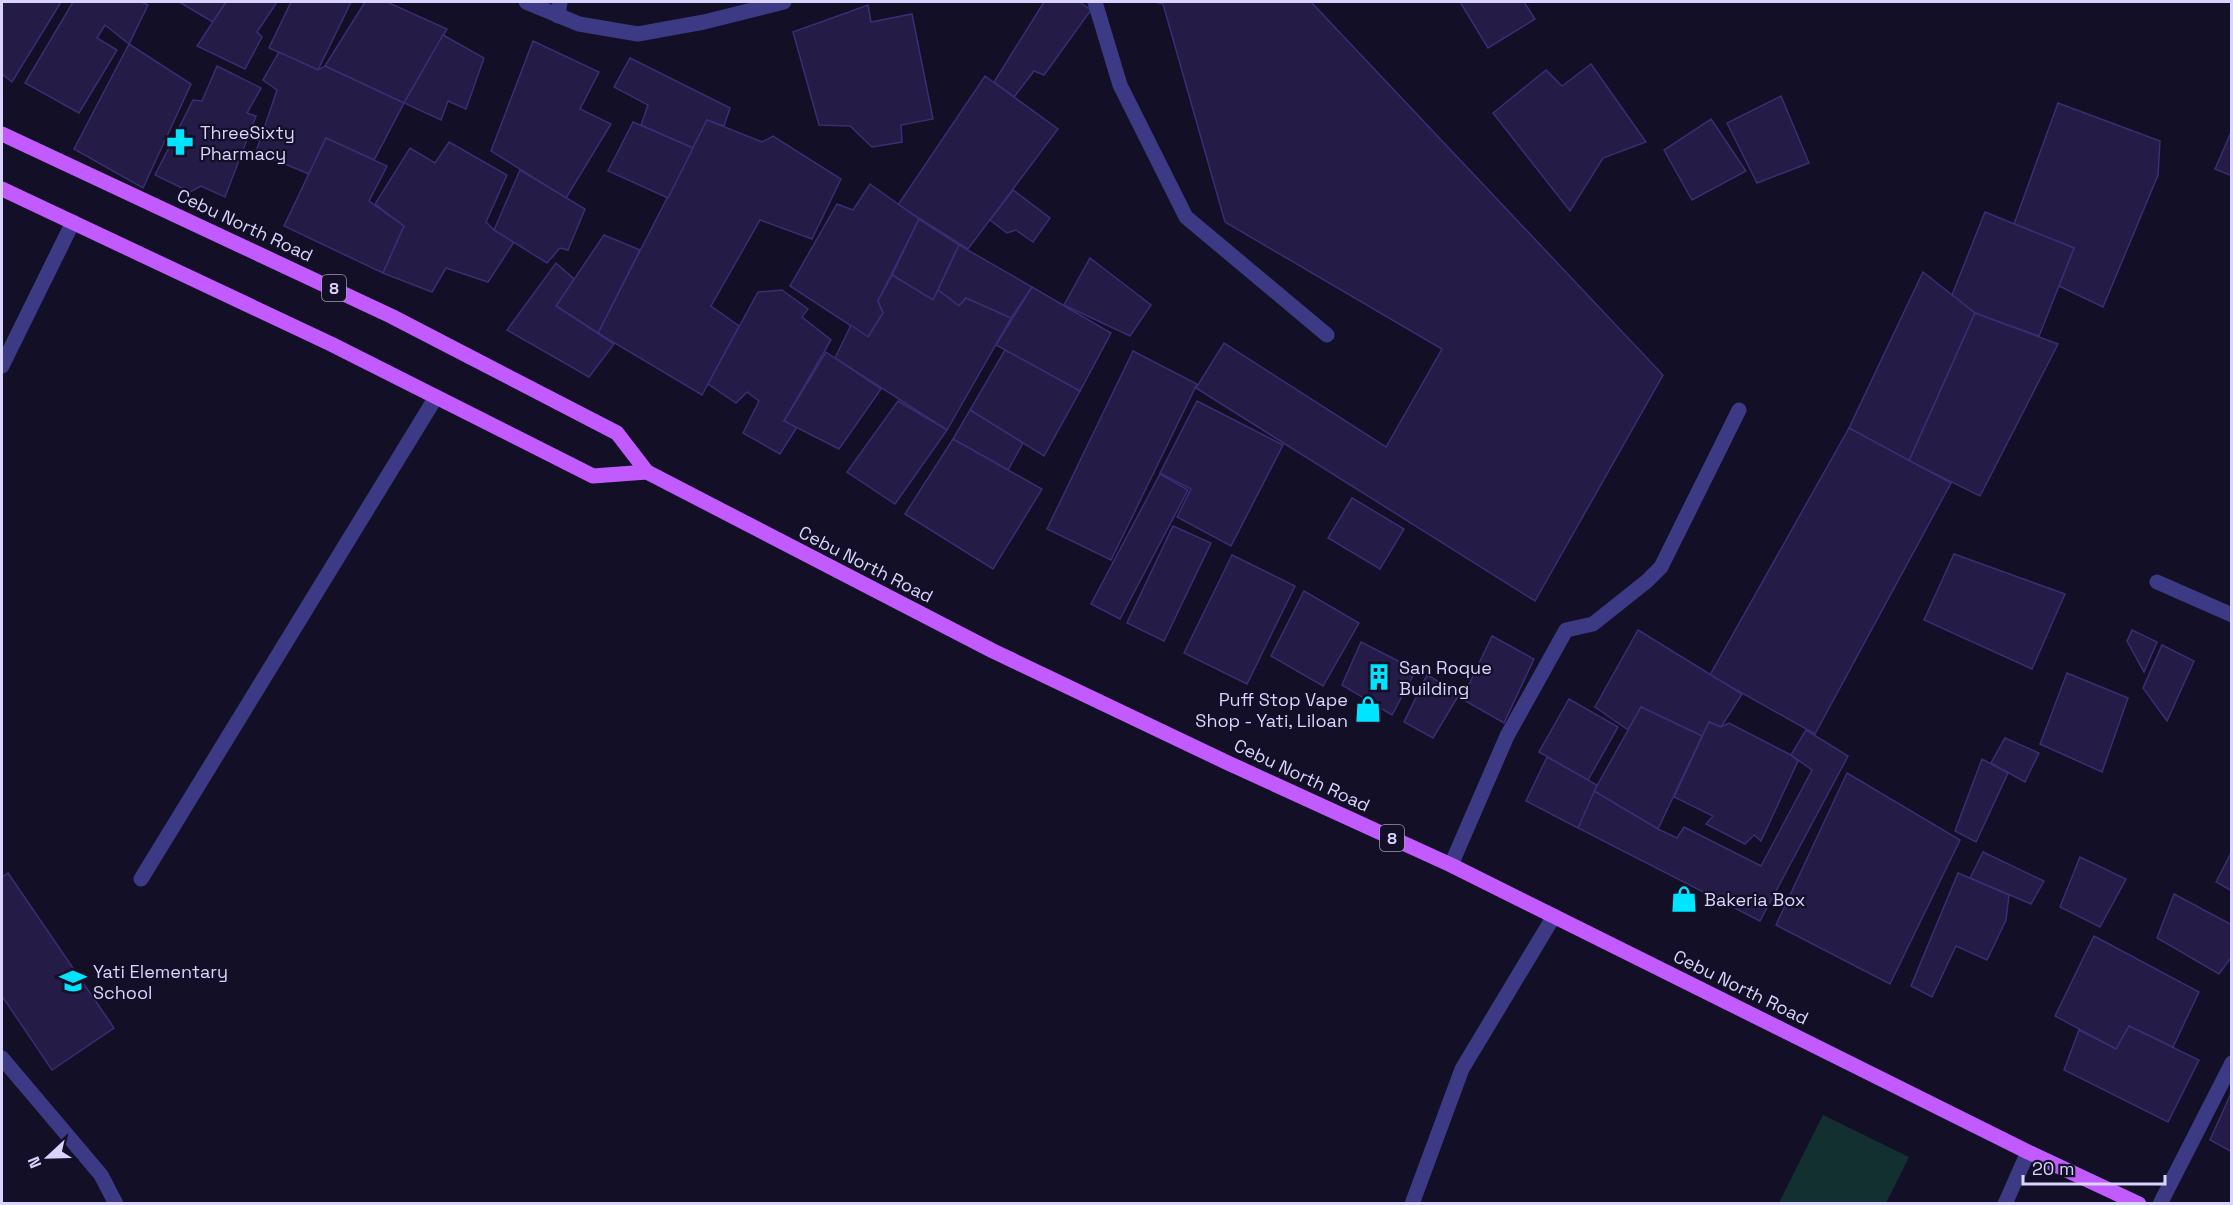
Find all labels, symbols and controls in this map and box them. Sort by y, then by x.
place label: ThreeSixty Pharmacy [200,121,295,165]
pharmacy icon: ThreeSixty Pharmacy [165,127,195,157]
street label: Cebu North Road [173,183,317,267]
road number: 8 [322,275,346,301]
street label: Cebu North Road [795,520,937,608]
place label: San Roque Building [1399,656,1492,700]
building icon: San Roque Building [1364,662,1394,692]
place label: Puff Stop Vape Shop - Yati, Liloan [1195,688,1348,732]
shop icon: Puff Stop Vape Shop - Yati, Liloan [1353,694,1383,724]
street label: Cebu North Road [1230,733,1374,817]
road number: 8 [1380,825,1404,851]
shop icon: Bakeria Box [1669,884,1699,914]
place label: Bakeria Box [1704,888,1805,911]
street label: Cebu North Road [1670,944,1812,1030]
place label: Yati Elementary School [93,960,228,1004]
school or university icon: Yati Elementary School [58,966,88,996]
north arrow [18,1127,78,1187]
scale bar [2023,1148,2166,1186]
text: N [23,1154,46,1171]
text: 20 m [2032,1157,2075,1180]

